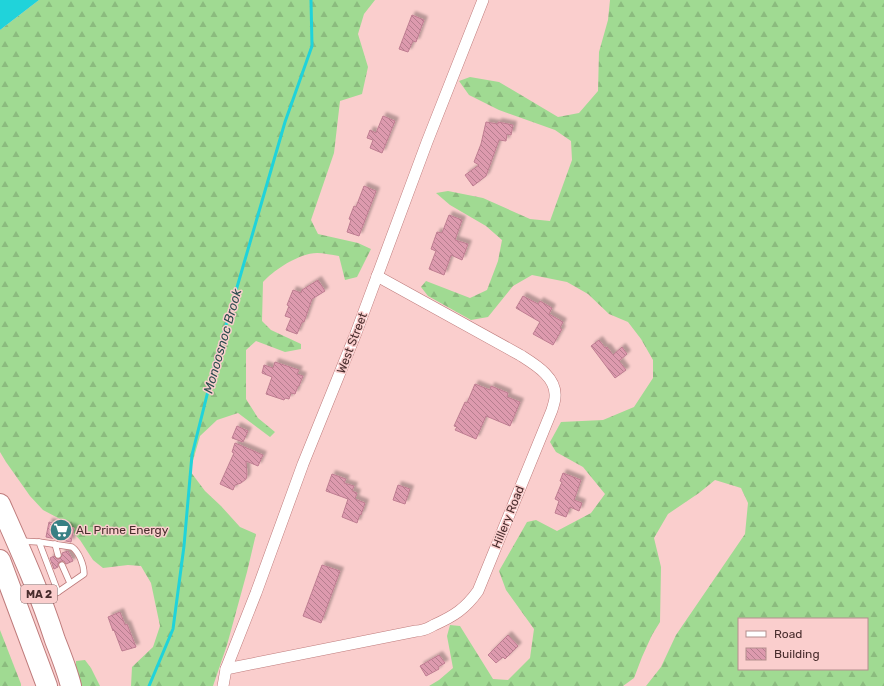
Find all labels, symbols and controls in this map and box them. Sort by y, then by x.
water label: Monoosnoc Brook [200,287,245,395]
street label: West Street [334,310,370,376]
street label: Hillery Road [489,484,527,550]
supermarket icon: AL Prime Energy [48,517,74,543]
place label: AL Prime Energy [76,523,169,537]
road number: MA 2 [21,585,57,603]
legend [738,618,868,670]
text: Road [774,627,802,641]
text: Building [774,647,820,661]

